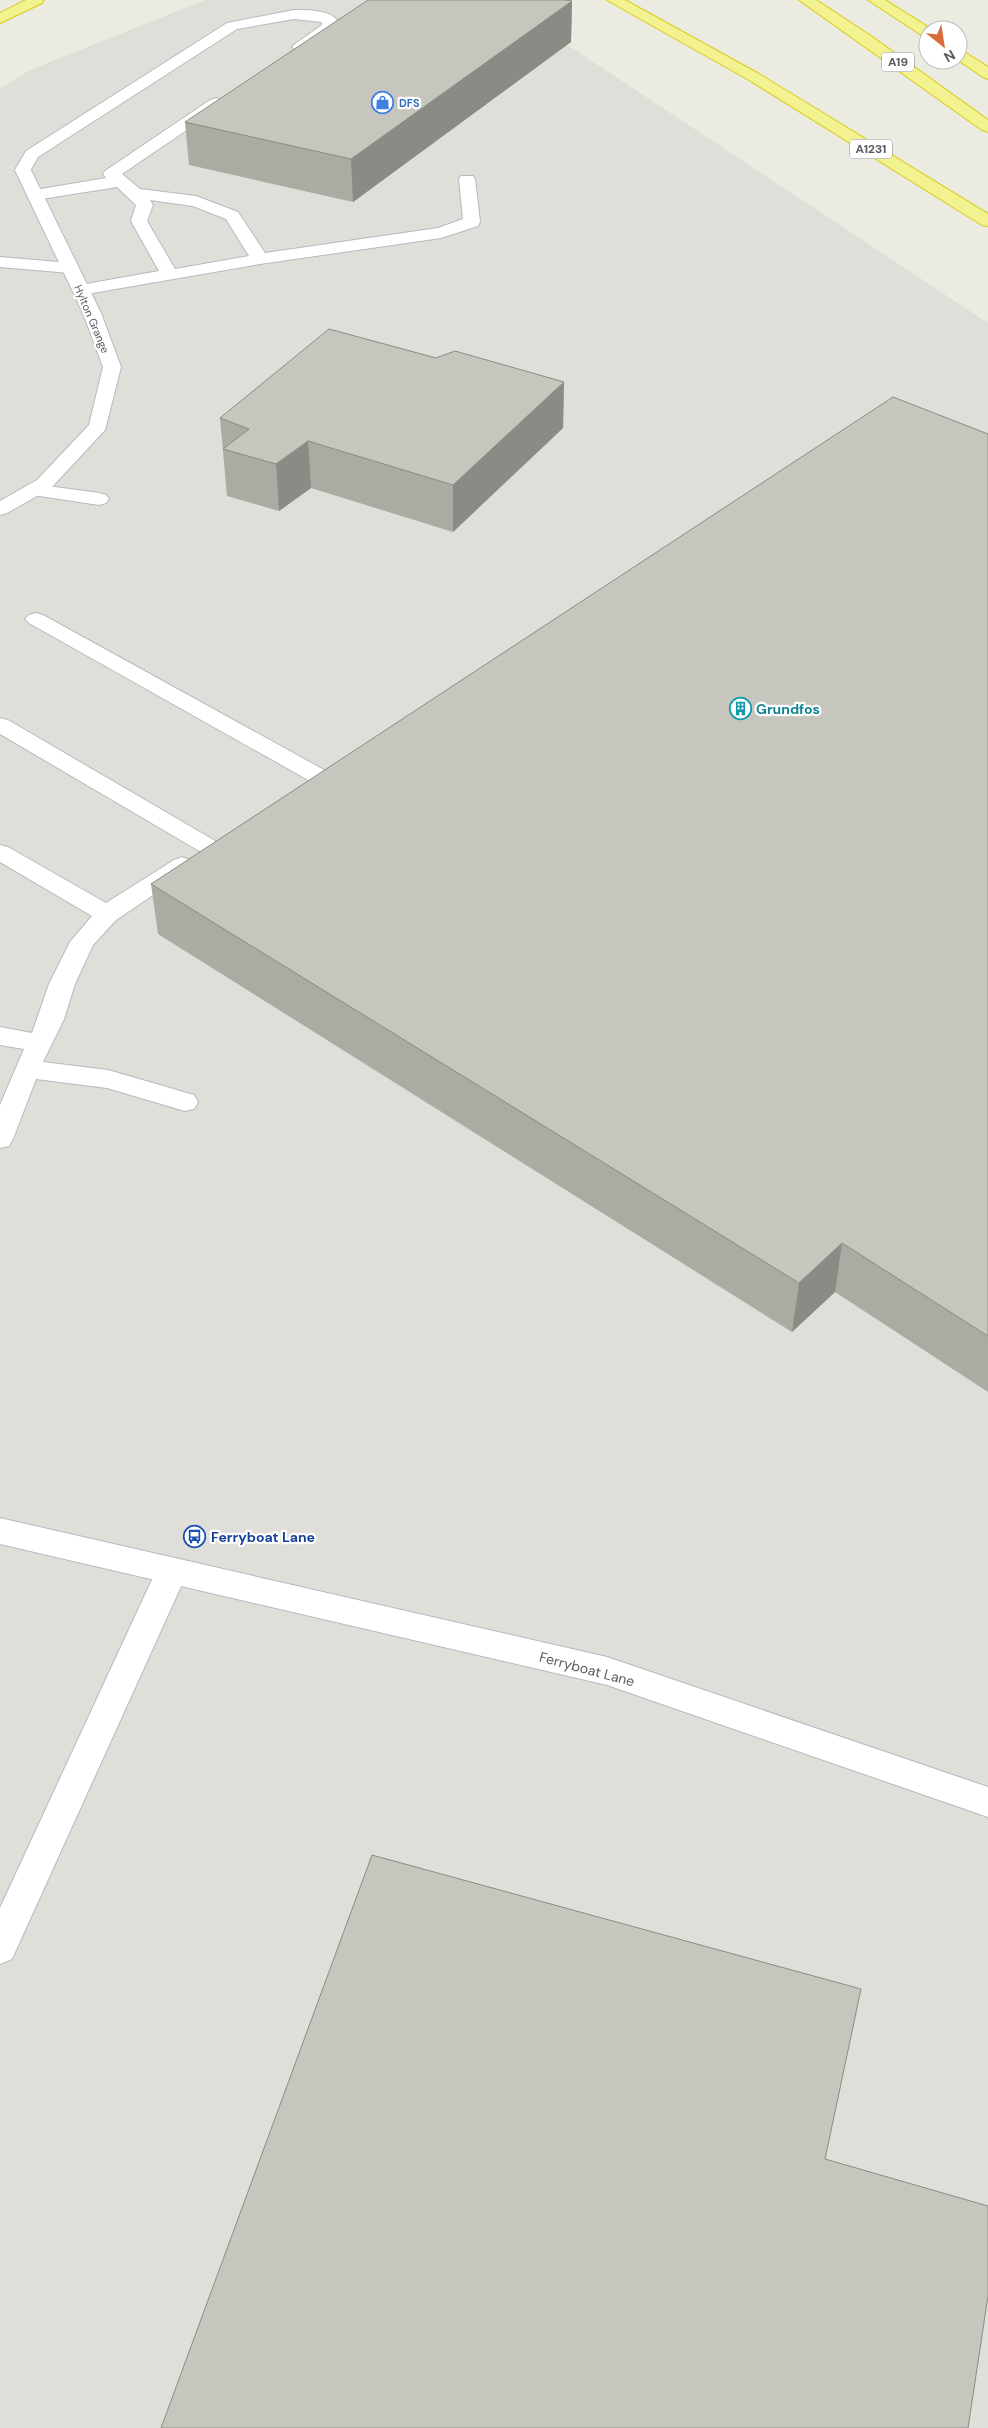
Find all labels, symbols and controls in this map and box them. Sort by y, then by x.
north arrow [918,20,968,70]
text: N [941,46,958,67]
road number: A19 [882,52,914,72]
shop icon: DFS [371,91,395,115]
place label: DFS [399,96,420,110]
road number: A1231 [850,140,892,158]
street label: Hylton Grange [71,283,113,355]
building icon: Grundfos [728,697,752,721]
place label: Grundfos [756,700,820,718]
bus stop icon: Ferryboat Lane [183,1525,207,1549]
place label: Ferryboat Lane [211,1528,315,1546]
street label: Ferryboat Lane [537,1648,637,1690]

